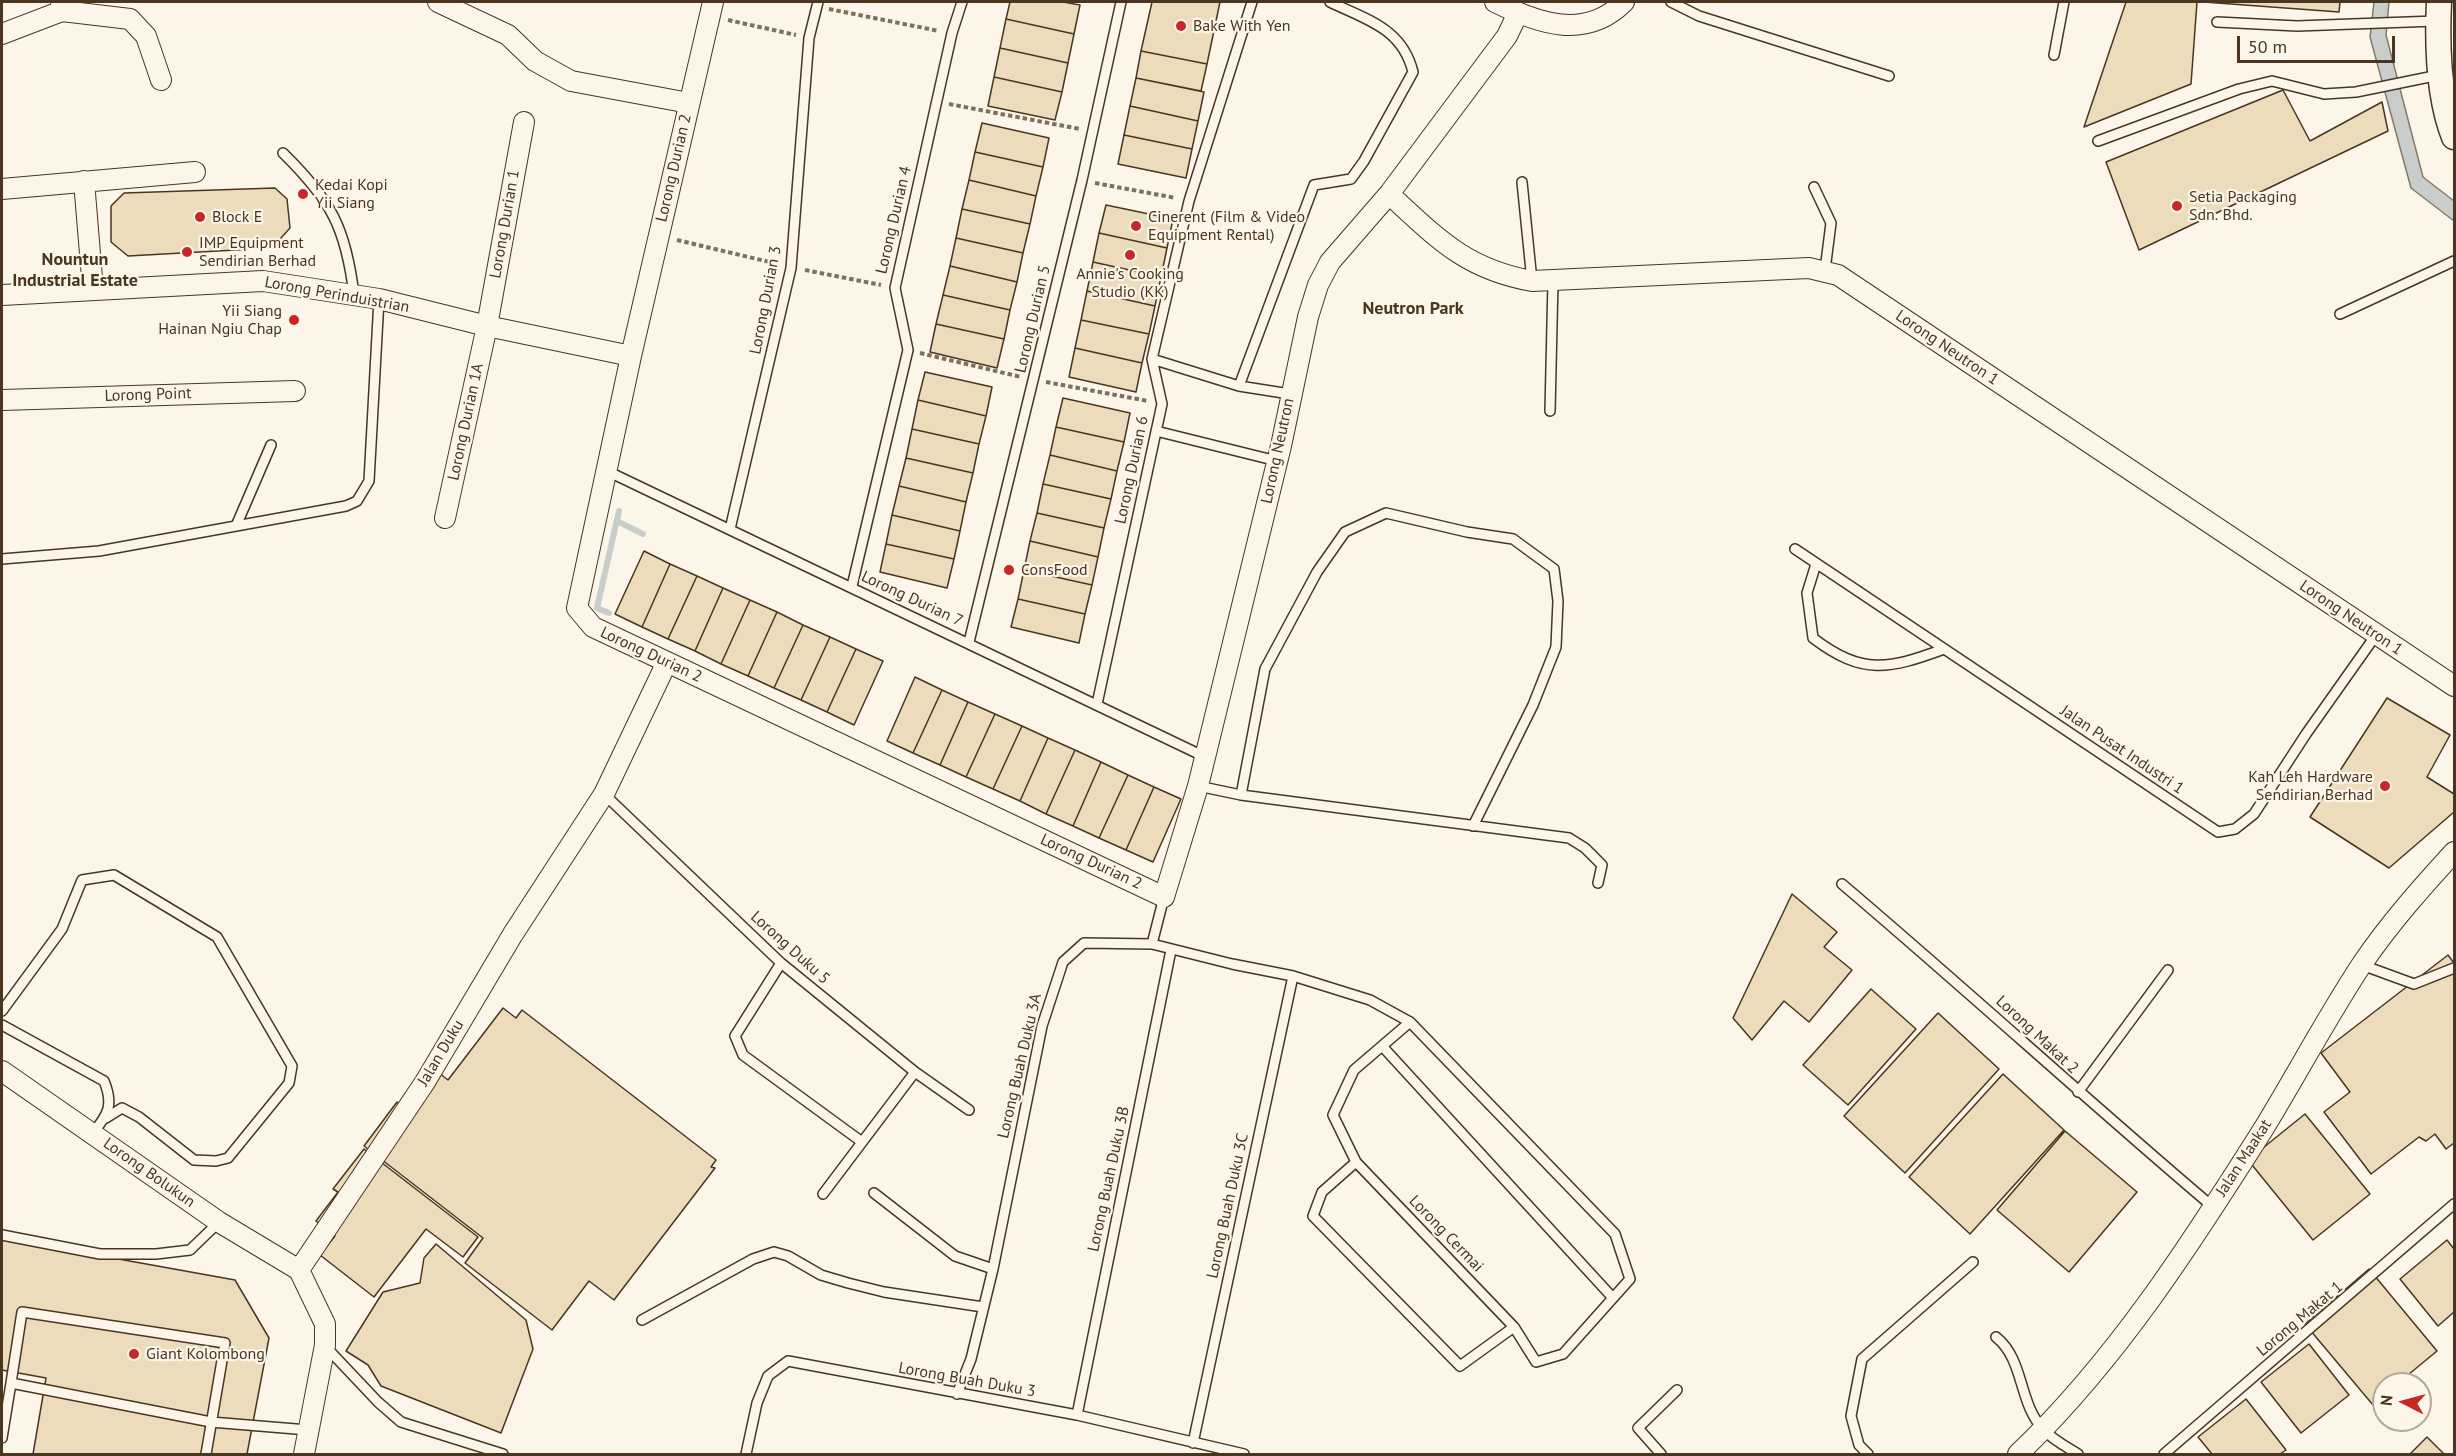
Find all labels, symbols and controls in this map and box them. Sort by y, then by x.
place label: Bake With Yen [1193,16,1291,36]
marker: Bake With Yen [1174,19,1188,33]
scale bar [2240,24,2398,62]
text: 50 m [2248,35,2287,58]
street label: Lorong Durian 2 [652,112,696,224]
street label: Lorong Durian 4 [872,164,916,276]
street label: Lorong Durian 1 [486,168,524,280]
place label: Kedai Kopi Yii Siang [315,175,388,213]
marker: Kedai Kopi Yii Siang [296,187,310,201]
place label: Setia Packaging Sdn. Bhd. [2189,187,2297,225]
marker: Setia Packaging Sdn. Bhd. [2170,199,2184,213]
place label: Block E [212,207,262,227]
place label: Cinerent (Film & Video Equipment Rental) [1148,207,1305,245]
marker: Block E [193,210,207,224]
marker: Cinerent (Film & Video Equipment Rental) [1129,219,1143,233]
place label: IMP Equipment Sendirian Berhad [199,233,316,271]
street label: Lorong Durian 3 [746,244,786,356]
marker: IMP Equipment Sendirian Berhad [180,245,194,259]
marker: Annie's Cooking Studio (KK) [1123,248,1137,262]
district label: Nountun Industrial Estate [12,249,138,292]
street label: Lorong Durian 5 [1011,263,1055,375]
place label: Annie's Cooking Studio (KK) [1076,264,1184,302]
street label: Lorong Perinduistrian [263,273,411,317]
district label: Neutron Park [1362,298,1464,320]
place label: Yii Siang Hainan Ngiu Chap [158,301,282,339]
street label: Lorong Neutron 1 [1892,306,2002,390]
marker: Yii Siang Hainan Ngiu Chap [287,313,301,327]
street label: Lorong Durian 1A [444,362,488,482]
street label: Lorong Point [104,384,192,406]
street label: Lorong Neutron [1257,397,1299,505]
street label: Lorong Durian 6 [1111,414,1153,526]
place label: ConsFood [1021,560,1088,580]
marker: ConsFood [1002,563,1016,577]
street label: Lorong Durian 7 [858,567,966,631]
street label: Lorong Neutron 1 [2296,576,2406,660]
street label: Lorong Durian 2 [597,623,705,687]
street label: Jalan Pusat Industri 1 [2056,701,2188,799]
place label: Kah Leh Hardware Sendirian Berhad [2248,767,2373,805]
marker: Kah Leh Hardware Sendirian Berhad [2378,779,2392,793]
street label: Lorong Durian 2 [1037,830,1145,894]
street label: Lorong Duku 5 [746,907,834,989]
street label: Lorong Buah Duku 3A [994,992,1046,1140]
street label: Lorong Makat 2 [1992,992,2082,1078]
street label: Jalan Duku [414,1017,468,1089]
street label: Lorong Buah Duku 3B [1084,1105,1134,1253]
street label: Jalan Maakat [2212,1116,2276,1200]
street label: Lorong Buah Duku 3C [1203,1132,1253,1280]
street label: Lorong Bolukun [99,1134,199,1212]
street label: Lorong Cermai [1405,1192,1487,1276]
street label: Lorong Makat 1 [2253,1278,2347,1360]
place label: Giant Kolombong [146,1344,265,1364]
marker: Giant Kolombong [127,1347,141,1361]
street label: Lorong Buah Duku 3 [897,1358,1037,1402]
north arrow [2372,1372,2432,1432]
text: N [2376,1394,2397,1407]

